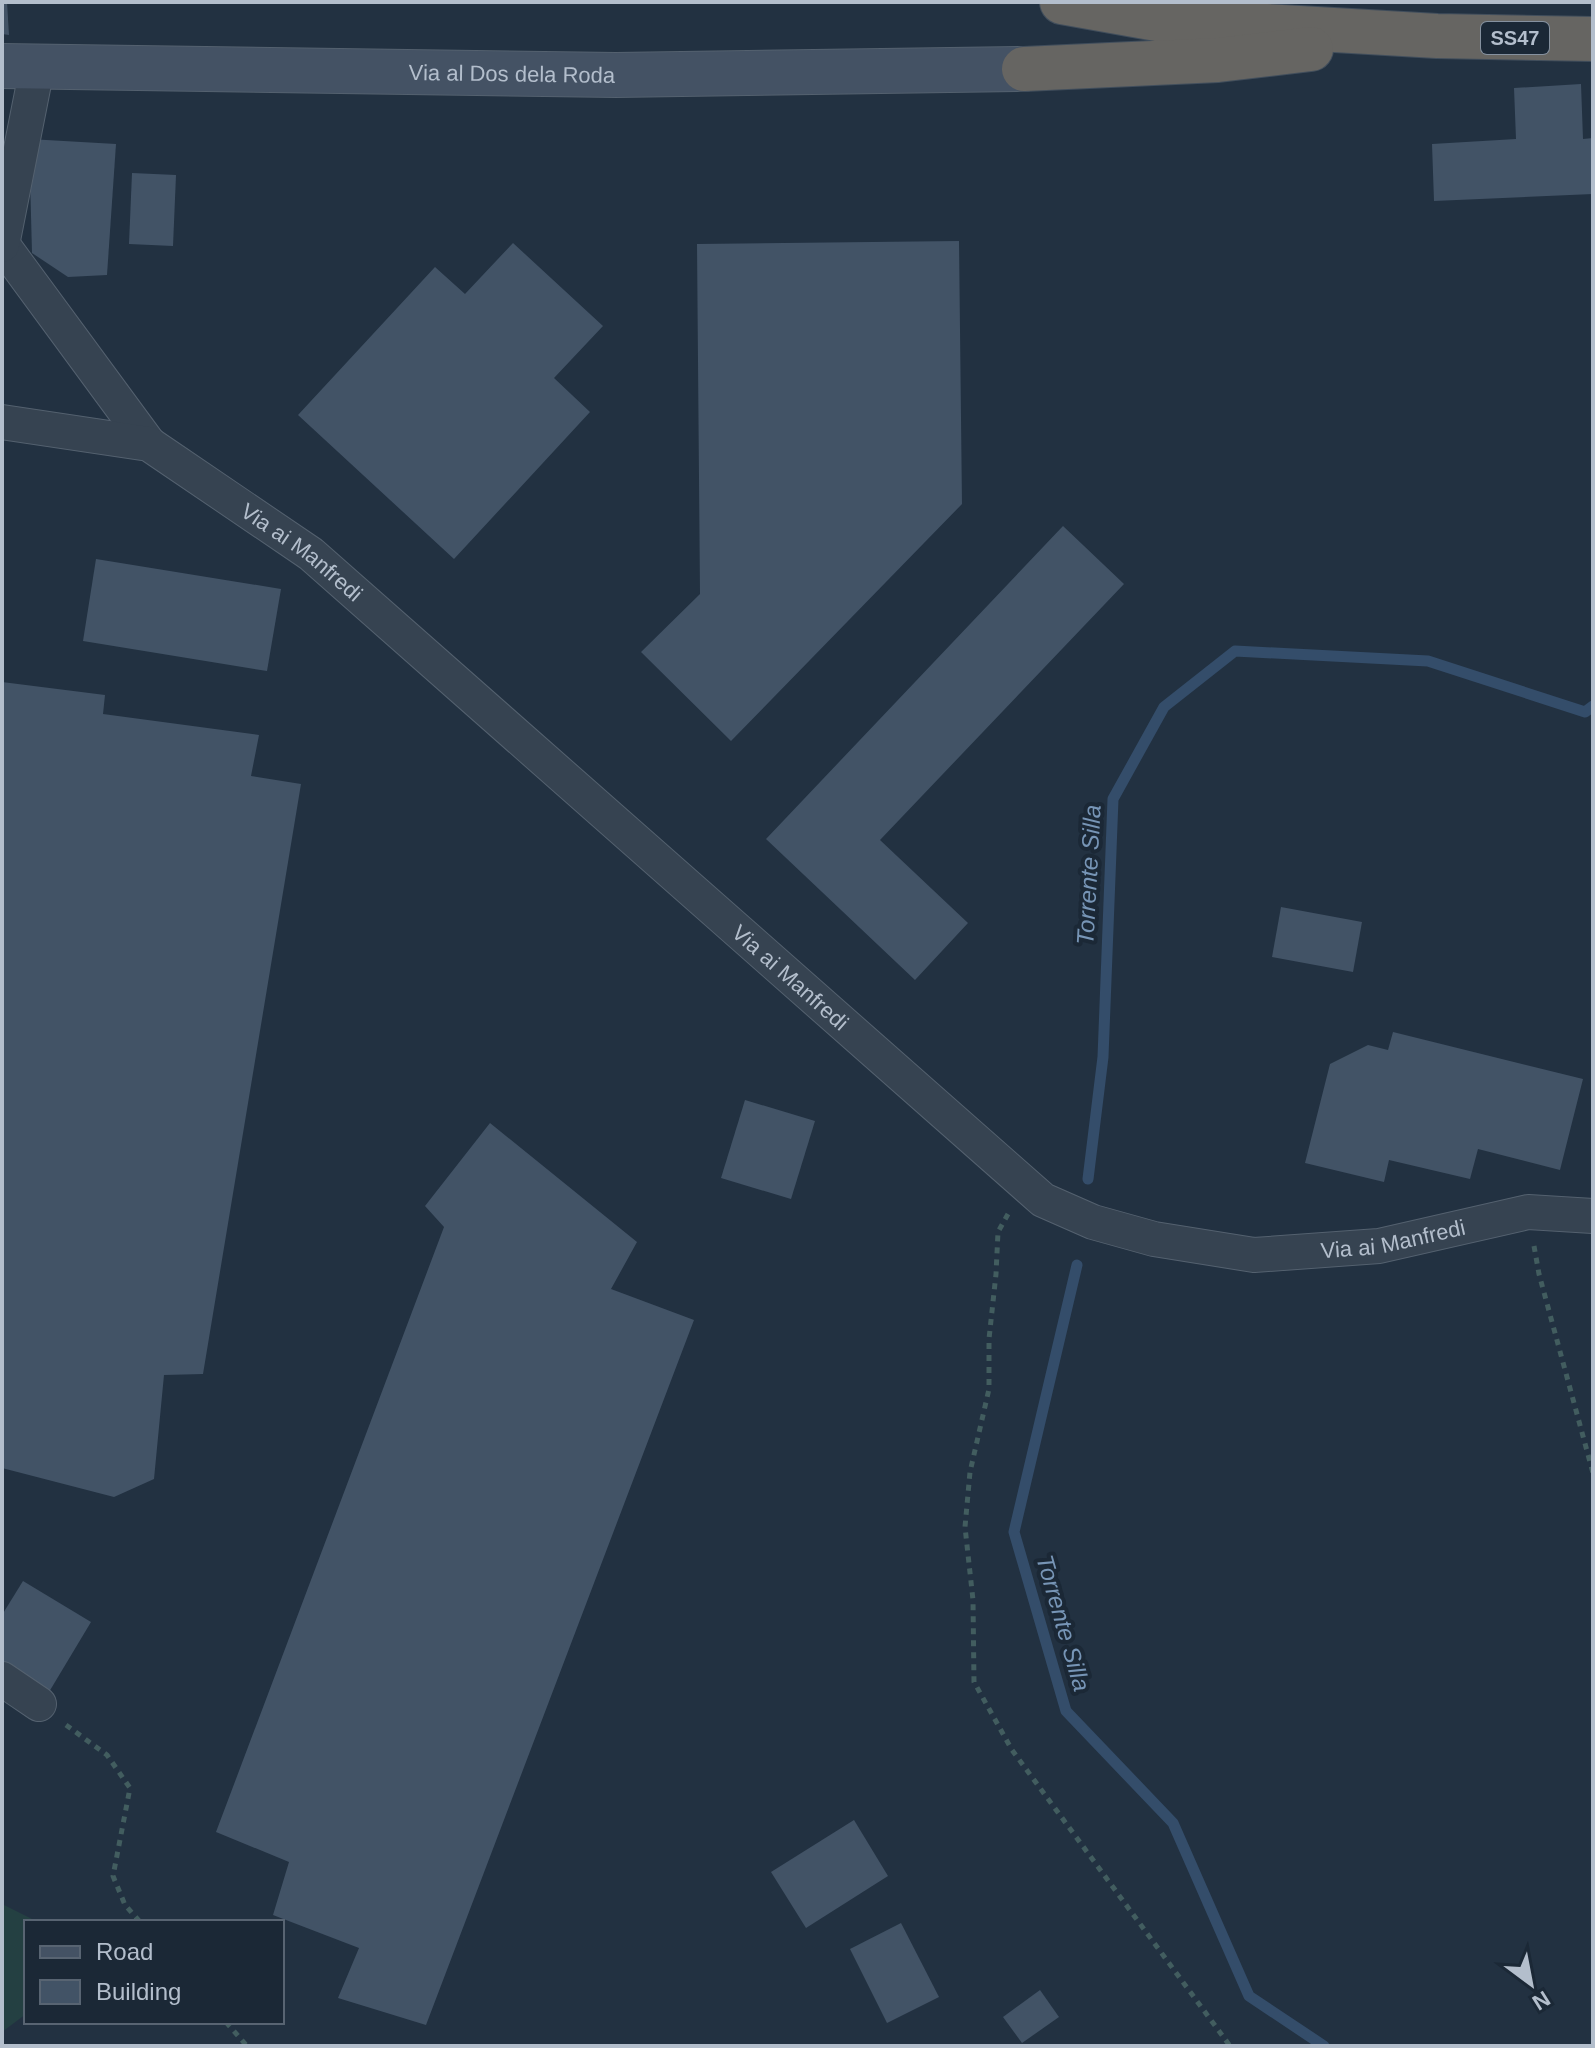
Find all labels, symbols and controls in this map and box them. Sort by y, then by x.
road number: SS47 [1481,22,1549,54]
street label: Via al Dos dela Roda [409,60,616,88]
street label: Via ai Manfredi [236,498,368,607]
water label: Torrente Silla [1071,804,1106,946]
street label: Via ai Manfredi [727,920,853,1035]
street label: Via ai Manfredi [1320,1215,1468,1263]
water label: Torrente Silla [1031,1552,1096,1694]
legend [24,1920,284,2024]
text: Road [96,1938,153,1965]
north arrow [1491,1944,1571,2024]
text: Building [96,1978,181,2005]
text: N [1528,1986,1555,2015]

